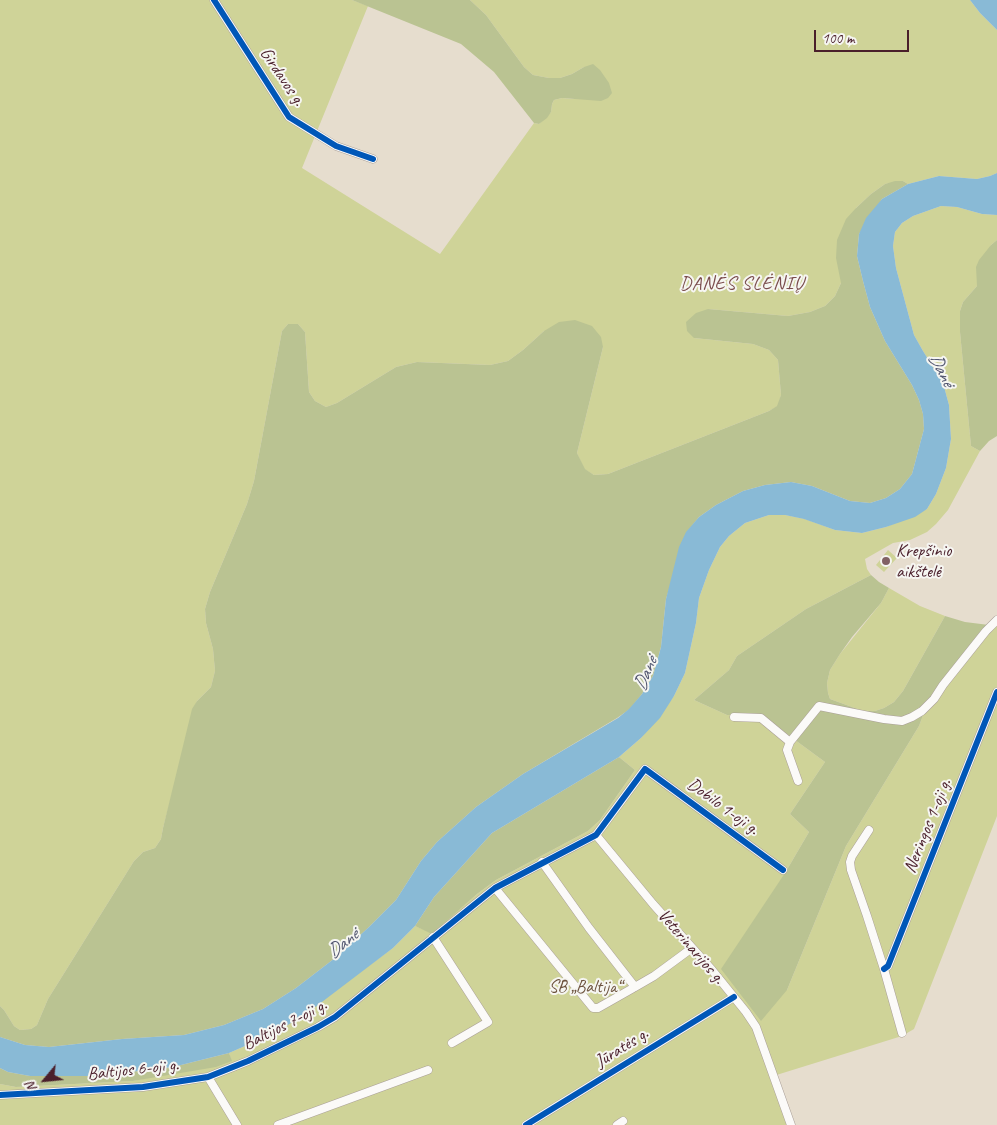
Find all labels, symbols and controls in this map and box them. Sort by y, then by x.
scale bar [817,20,912,52]
text: 100 m [822,29,854,48]
street label: Girdavos g. [255,44,309,110]
district label: DANĖS SLĖNIŲ [679,273,805,295]
water label: Danė [923,350,959,390]
place label: Krepšinio aikštelė [896,540,951,582]
marker: Krepšinio aikštelė [880,555,892,567]
water label: Danė [629,654,663,694]
street label: Dobilo 1-oji g. [683,774,763,840]
street label: Neringos 1-oji g. [899,776,957,876]
street label: Veterinarijos g. [653,905,729,989]
water label: Danė [323,924,363,964]
park label: SB „Baltija“ [549,976,621,998]
street label: Baltijos 7-oji g. [239,995,331,1055]
street label: Jūratės g. [591,1023,653,1073]
street label: Baltijos 6-oji g. [86,1054,180,1086]
north arrow [20,1055,70,1105]
text: N [22,1079,41,1095]

